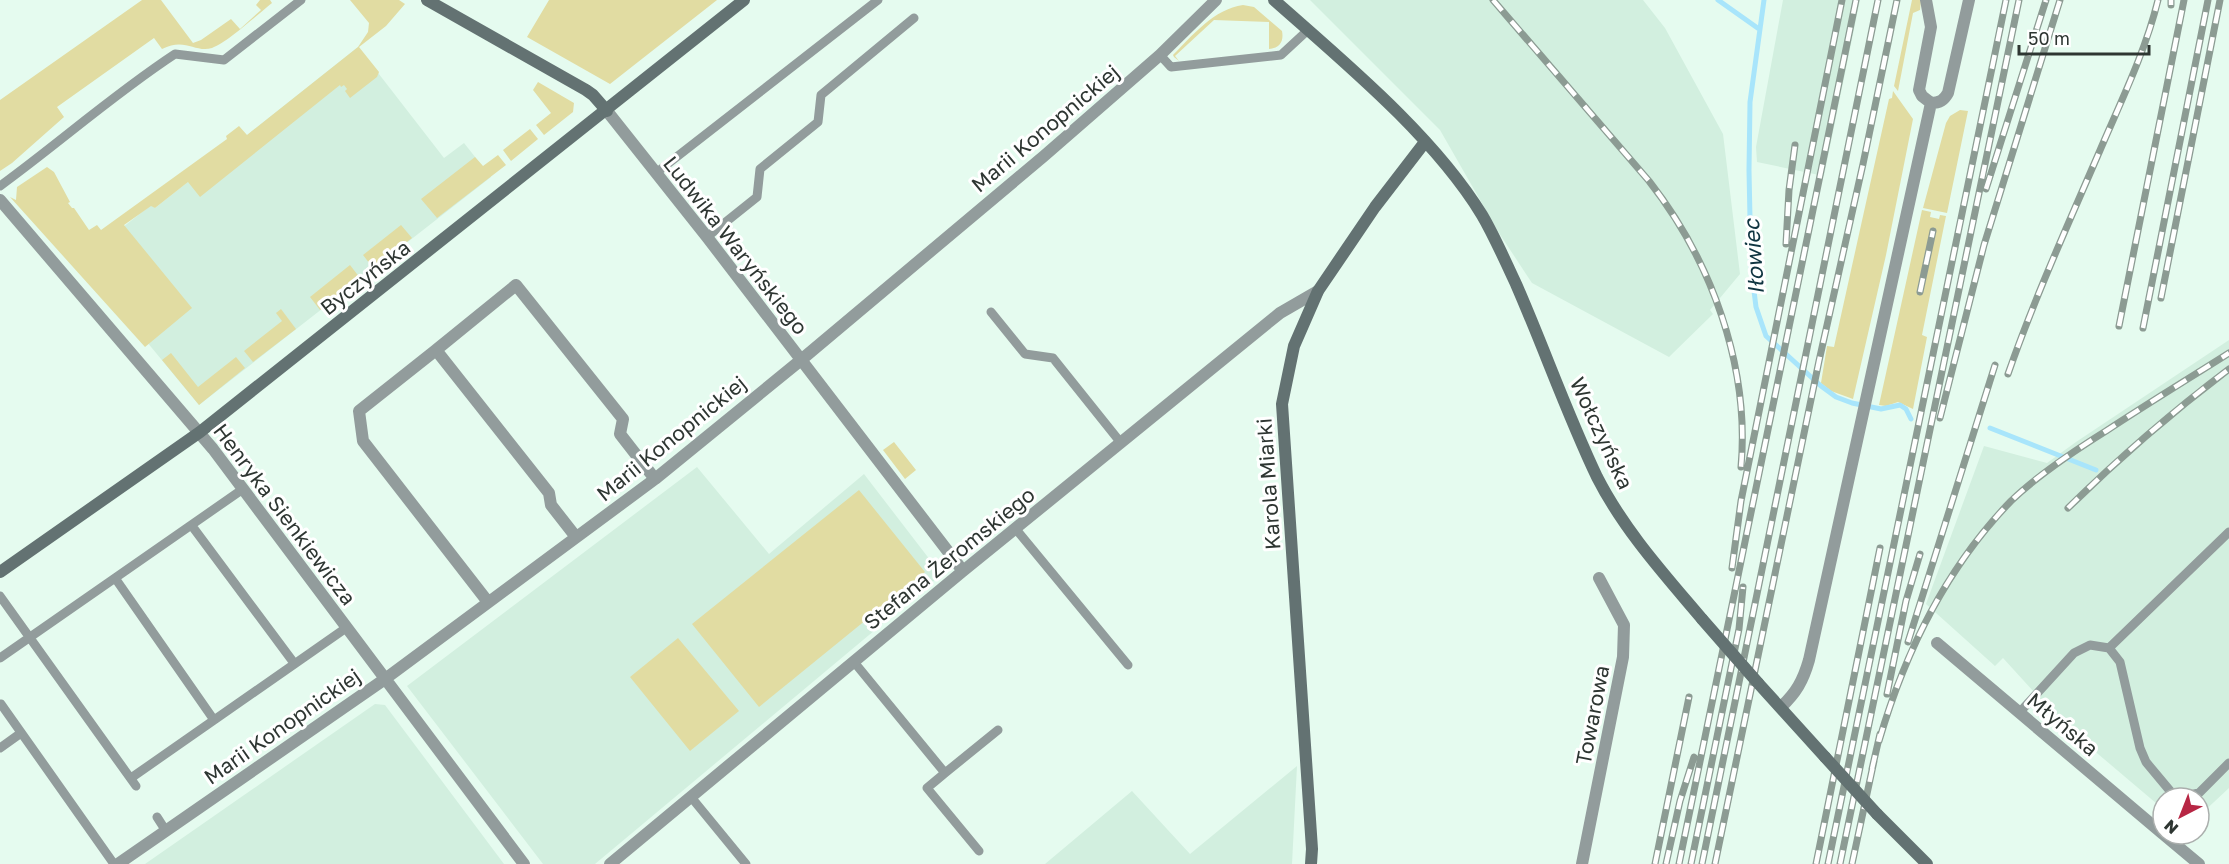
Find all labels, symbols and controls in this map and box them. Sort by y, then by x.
scale bar [2019,18,2150,56]
text: 50 m [2028,27,2070,49]
street label: Marii Konopnickiej [966,59,1124,197]
street label: Ludwika Waryńskiego [658,150,814,340]
water label: Iłowiec [1737,216,1769,296]
street label: Byczyńska [315,234,415,320]
street label: Marii Konopnickiej [591,370,751,506]
street label: Wołczyńska [1565,373,1639,493]
street label: Karola Miarki [1250,417,1286,551]
street label: Henryka Sienkiewicza [208,418,362,610]
street label: Stefana Żeromskiego [858,481,1040,635]
street label: Marii Konopnickiej [199,662,365,790]
street label: Towarowa [1570,663,1614,767]
street label: Młyńska [2022,687,2104,761]
north arrow [2151,786,2211,846]
text: N [2160,816,2182,839]

